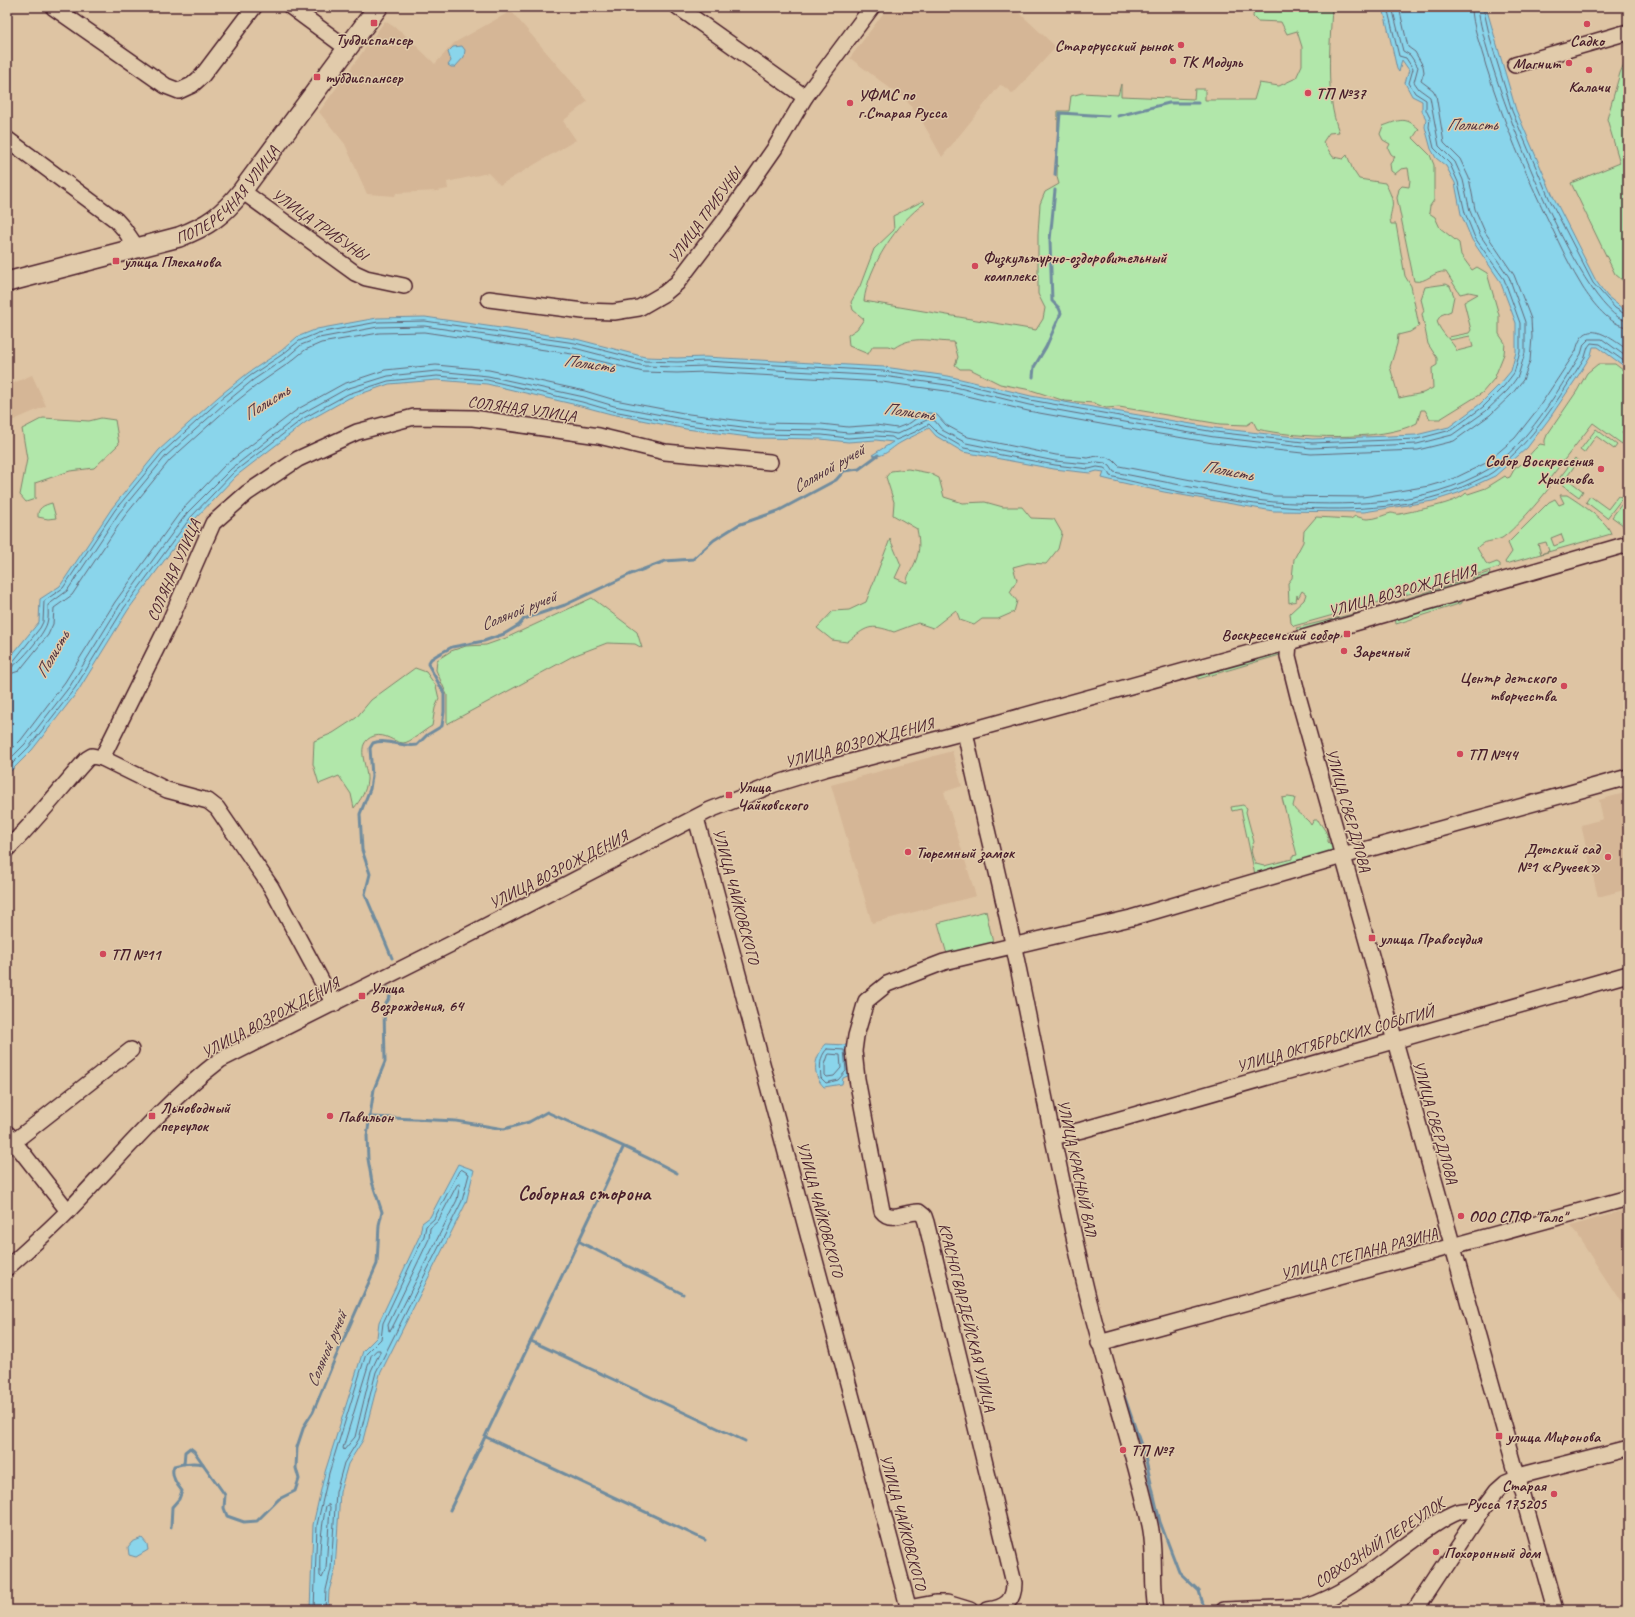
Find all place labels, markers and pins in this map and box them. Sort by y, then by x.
marker: Тубдиспансер [369,18,379,28]
marker: Садко [1582,19,1592,29]
place label: Тубдиспансер [336,30,413,50]
place label: Садко [1570,31,1606,51]
place label: Старорусский рынок [1055,36,1175,56]
marker: Старорусский рынок [1176,40,1186,50]
place label: ТК Модуль [1181,52,1244,72]
place label: Магнит [1513,54,1561,74]
marker: ТК Модуль [1168,56,1178,66]
marker: Магнит [1564,58,1574,68]
marker: Калачи [1584,65,1594,75]
place label: тубдиспансер [325,68,404,88]
marker: тубдиспансер [312,72,322,82]
place label: Калачи [1568,77,1611,97]
place label: ТП №37 [1316,84,1367,104]
place label: УФМС по г.Старая Русса [858,85,948,123]
marker: ТП №37 [1303,88,1313,98]
marker: УФМС по г.Старая Русса [845,98,855,108]
place label: Физкультурно-оздоровительный комплекс [983,248,1167,286]
place label: улица Плеханова [122,252,223,272]
marker: улица Плеханова [111,256,121,266]
marker: Физкультурно-оздоровительный комплекс [970,261,980,271]
place label: Собор Воскресения Христова [1485,451,1595,489]
marker: Собор Воскресения Христова [1596,464,1606,474]
place label: Воскресенский собор [1221,625,1340,645]
marker: Воскресенский собор [1342,629,1352,639]
place label: Заречный [1352,642,1411,662]
marker: Заречный [1339,646,1349,656]
place label: Центр детского творчества [1459,668,1558,706]
marker: Центр детского творчества [1559,681,1569,691]
place label: ТП №44 [1468,745,1519,765]
marker: ТП №44 [1455,749,1465,759]
place label: Улица Чайковского [737,777,808,815]
marker: Улица Чайковского [724,790,734,800]
place label: Детский сад №1 «Ручеек» [1517,839,1601,877]
place label: Тюремный замок [916,843,1016,863]
marker: Тюремный замок [903,847,913,857]
marker: Детский сад №1 «Ручеек» [1603,852,1613,862]
place label: улица Правосудия [1378,929,1483,949]
marker: улица Правосудия [1367,933,1377,943]
place label: ТП №11 [111,945,162,965]
marker: ТП №11 [98,949,108,959]
place label: Улица Возрождения, 64 [370,978,465,1016]
marker: Улица Возрождения, 64 [357,991,367,1001]
place label: Льноводный переулок [160,1098,231,1136]
place label: Павильон [338,1107,394,1127]
marker: Льноводный переулок [147,1111,157,1121]
marker: Павильон [325,1111,335,1121]
place label: ООО СПФ "Галс" [1469,1207,1571,1227]
marker: ООО СПФ "Галс" [1456,1211,1466,1221]
place label: улица Миронова [1505,1427,1602,1447]
marker: улица Миронова [1494,1431,1504,1441]
place label: ТП №7 [1131,1441,1175,1461]
marker: ТП №7 [1118,1445,1128,1455]
place label: Старая Русса 175205 [1467,1476,1548,1514]
marker: Старая Русса 175205 [1549,1489,1559,1499]
place label: Похоронный дом [1444,1543,1542,1563]
marker: Похоронный дом [1431,1547,1441,1557]

